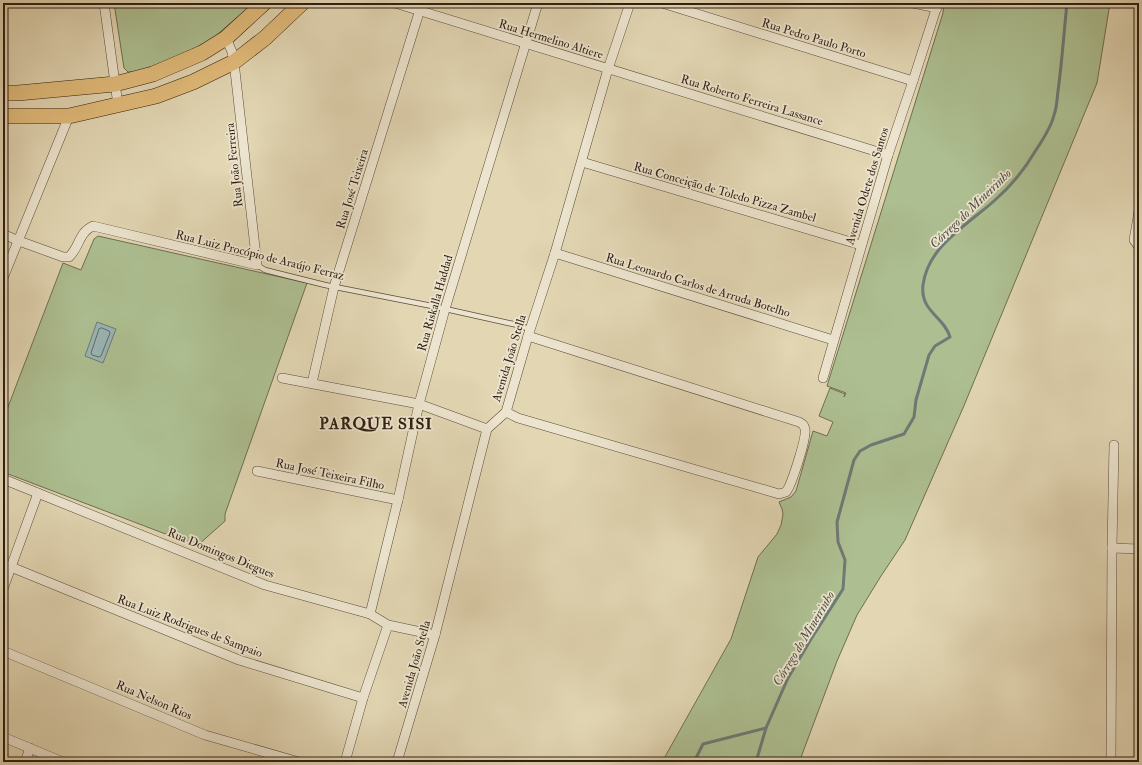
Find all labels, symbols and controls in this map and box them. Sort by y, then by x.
street label: Rua Pedro Paulo Porto [760,15,868,62]
street label: Rua Hermelino Altiere [497,16,605,63]
street label: Rua Roberto Ferreira Lassance [679,72,825,129]
street label: Rua João Ferreira [223,121,246,208]
street label: Avenida Odete dos Santos [842,126,892,248]
street label: Rua José Teixeira [333,146,372,231]
street label: Rua Conceição de Toledo Pizza Zambel [632,159,818,226]
water label: Córrego do Mineirinho [926,165,1015,252]
street label: Rua Luiz Procópio de Araújo Ferraz [174,227,346,284]
street label: Rua Leonardo Carlos de Arruda Botelho [604,250,792,321]
street label: Rua Riskalla Haddad [415,253,456,353]
street label: Avenida João Stella [489,312,530,405]
district label: PARQUE SISI [319,414,433,434]
street label: Rua José Teixeira Filho [274,456,386,493]
street label: Rua Domingos Diegues [165,525,276,582]
water label: Córrego do Mineirinho [769,588,839,689]
street label: Rua Luiz Rodrigues de Sampaio [115,592,265,661]
street label: Avenida João Stella [395,618,434,711]
street label: Rua Nelson Rios [114,678,194,723]

